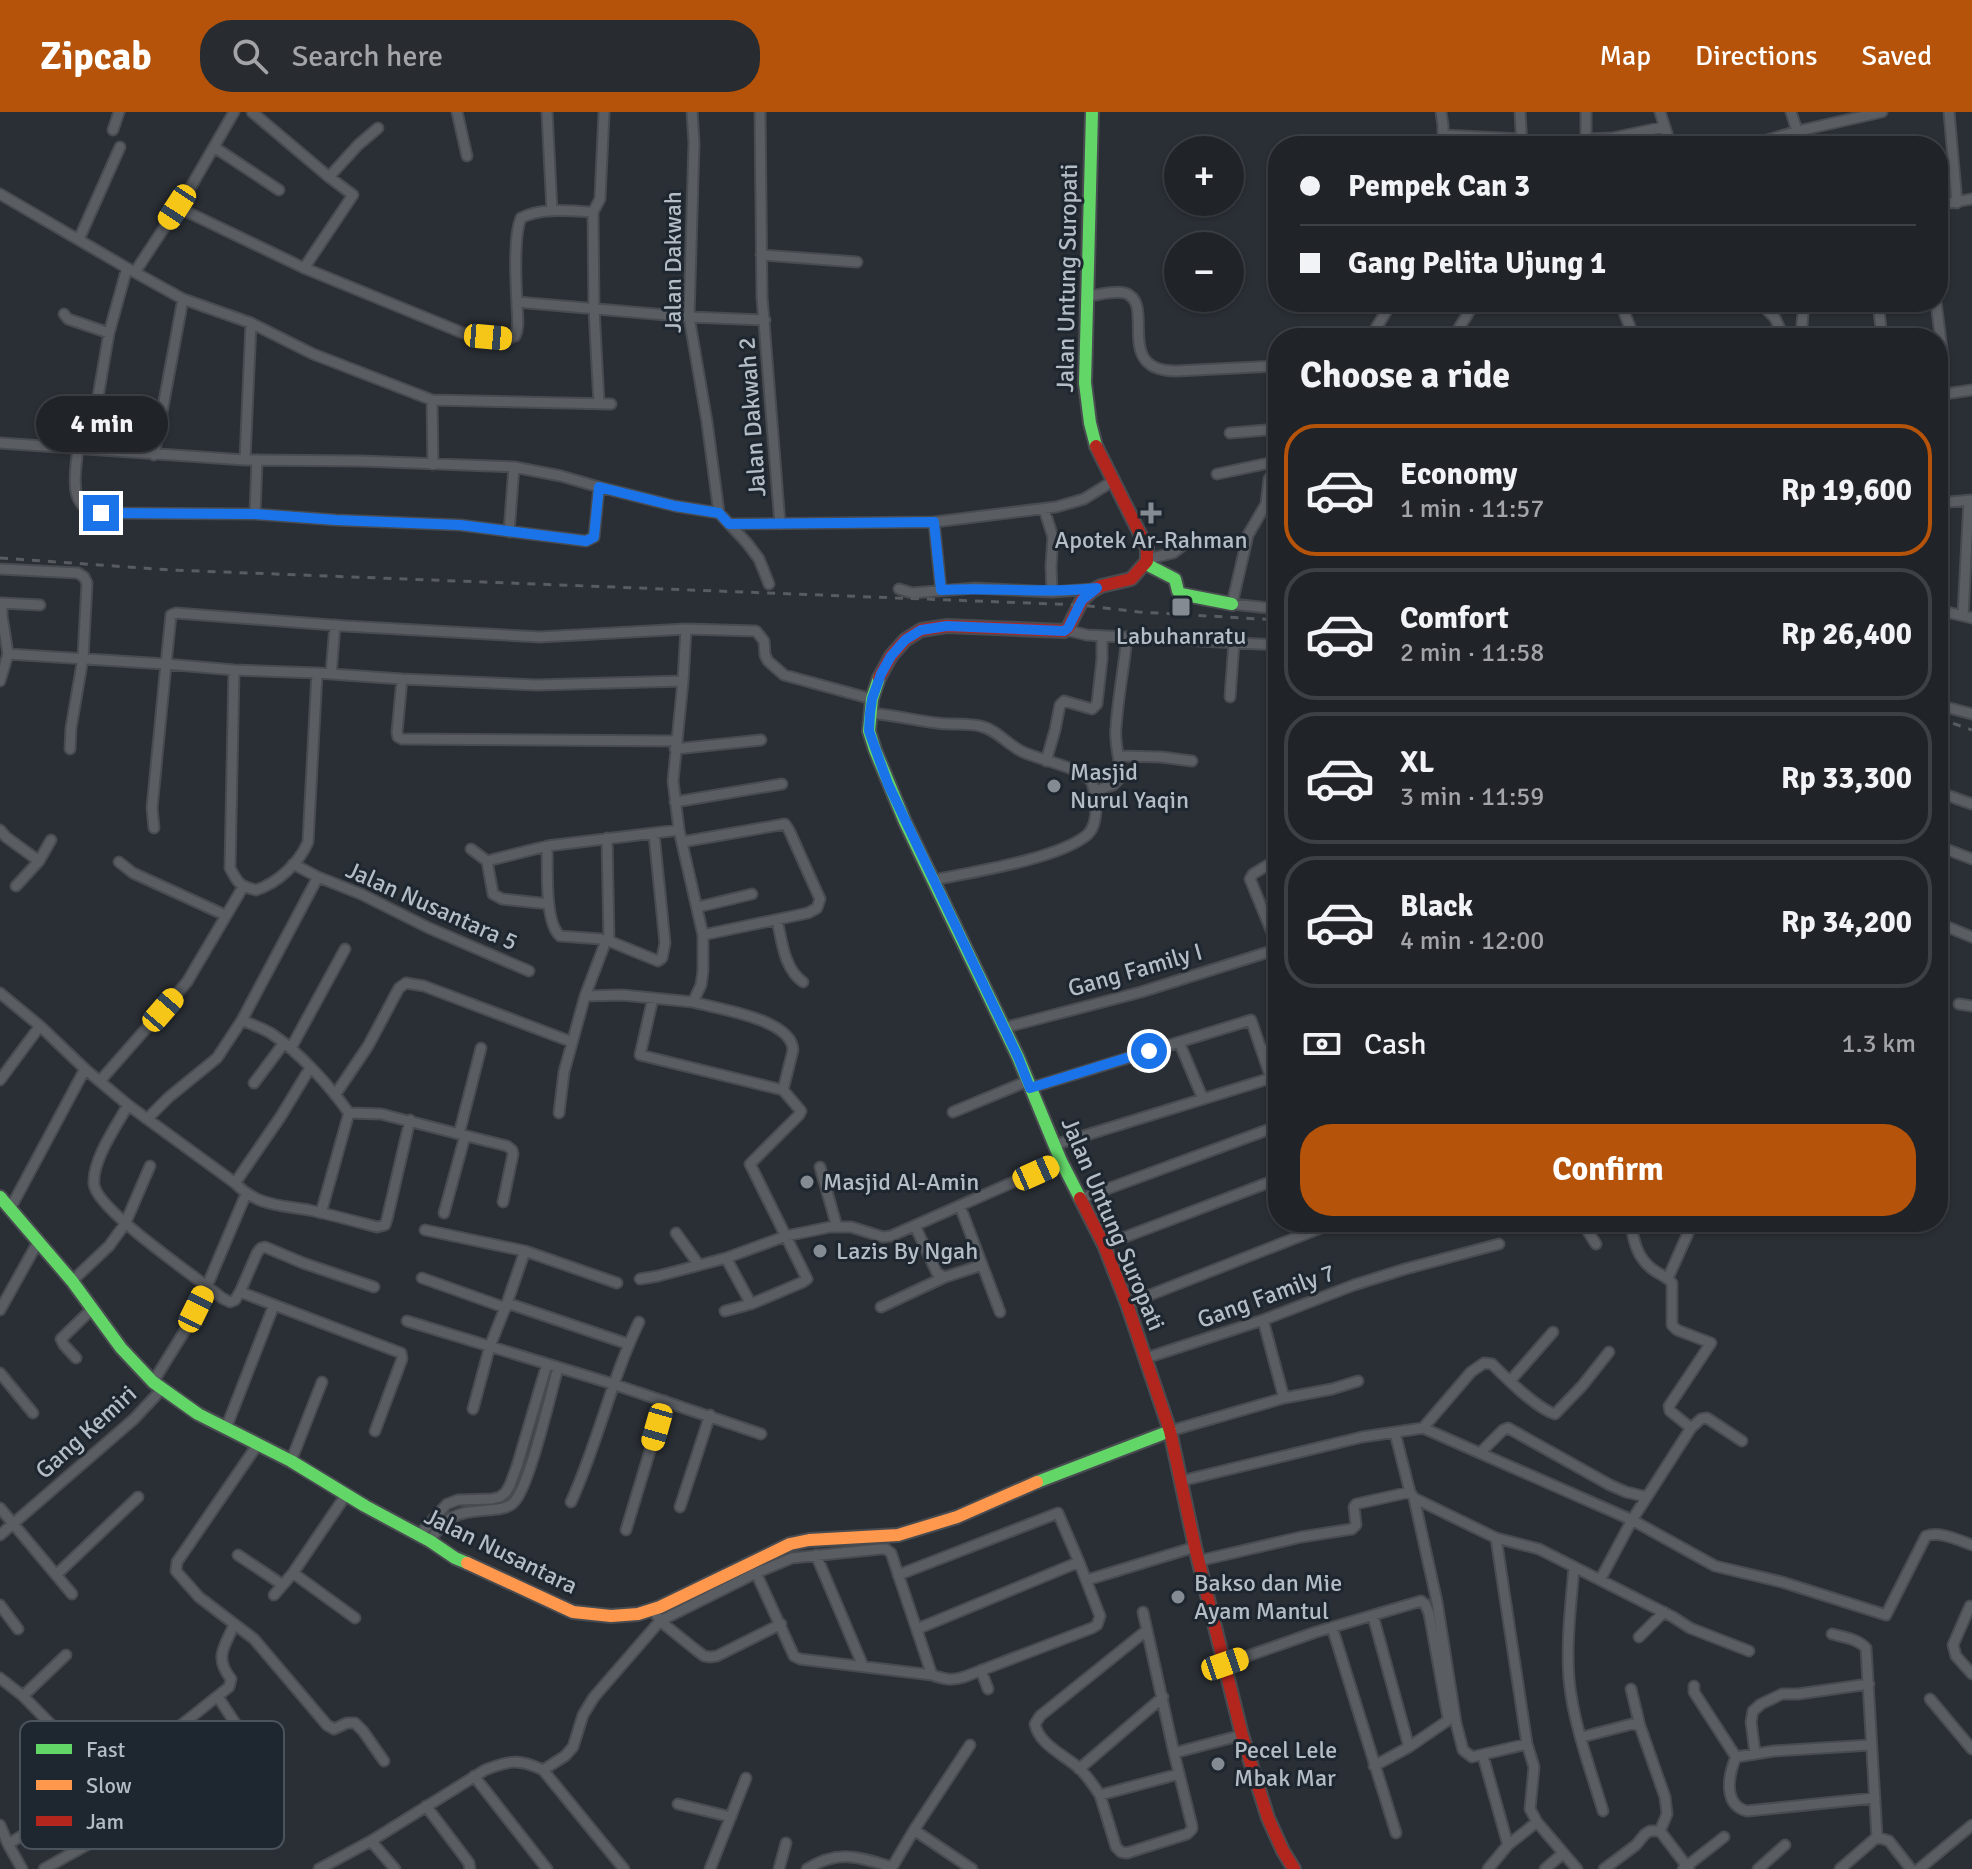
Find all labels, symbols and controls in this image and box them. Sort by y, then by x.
search box [200,20,760,92]
text: Zipcab [40,33,152,80]
icon: search [228,34,272,78]
text: Search here [292,38,443,75]
text: Map [1599,39,1651,73]
text: Directions [1695,39,1817,73]
text: Saved [1861,39,1932,73]
map controls [1164,136,1244,312]
button: + [1164,136,1244,216]
street label: Jalan Untung Suropati [1050,163,1084,393]
text: Pempek Can 3 [1348,168,1530,205]
car [154,180,200,234]
street label: Jalan Dakwah [658,191,688,333]
button: − [1164,232,1244,312]
text: Gang Pelita Ujung 1 [1348,245,1606,282]
car [463,323,513,351]
street label: Jalan Dakwah 2 [731,336,773,498]
text: Choose a ride [1300,353,1510,398]
callout: 4 min [35,397,167,453]
text: 4 min [71,408,133,440]
icon: car [1304,454,1376,526]
text: Economy [1400,456,1517,493]
text: Rp 19,600 [1781,472,1912,509]
text: 1 min · 11:57 [1400,493,1544,525]
route end [83,495,119,531]
marker: Apotek Ar-Rahman [1142,504,1160,522]
place label: Apotek Ar-Rahman [1055,525,1247,555]
marker: Labuhanratu [1170,596,1192,618]
icon: car [1304,598,1376,670]
text: Comfort [1400,600,1509,637]
text: Rp 26,400 [1781,616,1912,653]
place label: Labuhanratu [1116,621,1246,651]
text: 2 min · 11:58 [1400,637,1544,669]
icon: car [1304,742,1376,814]
text: XL [1400,744,1434,781]
place label: Masjid Nurul Yaqin [1070,757,1189,815]
text: Rp 33,300 [1781,760,1912,797]
marker: Masjid Nurul Yaqin [1045,777,1063,795]
text: 3 min · 11:59 [1400,781,1544,813]
street label: Jalan Nusantara 5 [342,855,522,957]
icon: car [1304,886,1376,958]
text: Black [1400,888,1473,925]
text: Rp 34,200 [1781,904,1912,941]
text: 4 min · 12:00 [1400,925,1544,957]
street label: Gang Family I [1064,936,1206,1004]
car [138,984,188,1036]
icon: cash [1300,1022,1344,1066]
text: Cash [1364,1026,1427,1063]
text: 1.3 km [1842,1028,1916,1060]
route start [1131,1033,1167,1069]
street label: Jalan Untung Suropati [1055,1113,1171,1335]
button: Confirm [1300,1124,1916,1216]
car [1009,1152,1063,1194]
place label: Masjid Al-Amin [823,1167,979,1197]
marker: Masjid Al-Amin [798,1173,816,1191]
place label: Lazis By Ngah [836,1236,978,1266]
marker: Lazis By Ngah [811,1242,829,1260]
street label: Gang Family 7 [1193,1257,1339,1335]
car [175,1282,217,1336]
street label: Gang Kemiri [29,1379,143,1485]
car [639,1401,675,1453]
street label: Jalan Nusantara [420,1501,582,1601]
place label: Bakso dan Mie Ayam Mantul [1194,1568,1342,1626]
marker: Bakso dan Mie Ayam Mantul [1169,1588,1187,1606]
car [1198,1645,1252,1683]
legend [20,1721,284,1849]
place label: Pecel Lele Mbak Mar [1234,1735,1337,1793]
text: Fast [86,1736,126,1763]
marker: Pecel Lele Mbak Mar [1209,1755,1227,1773]
text: Slow [86,1772,132,1799]
text: Jam [86,1808,124,1835]

